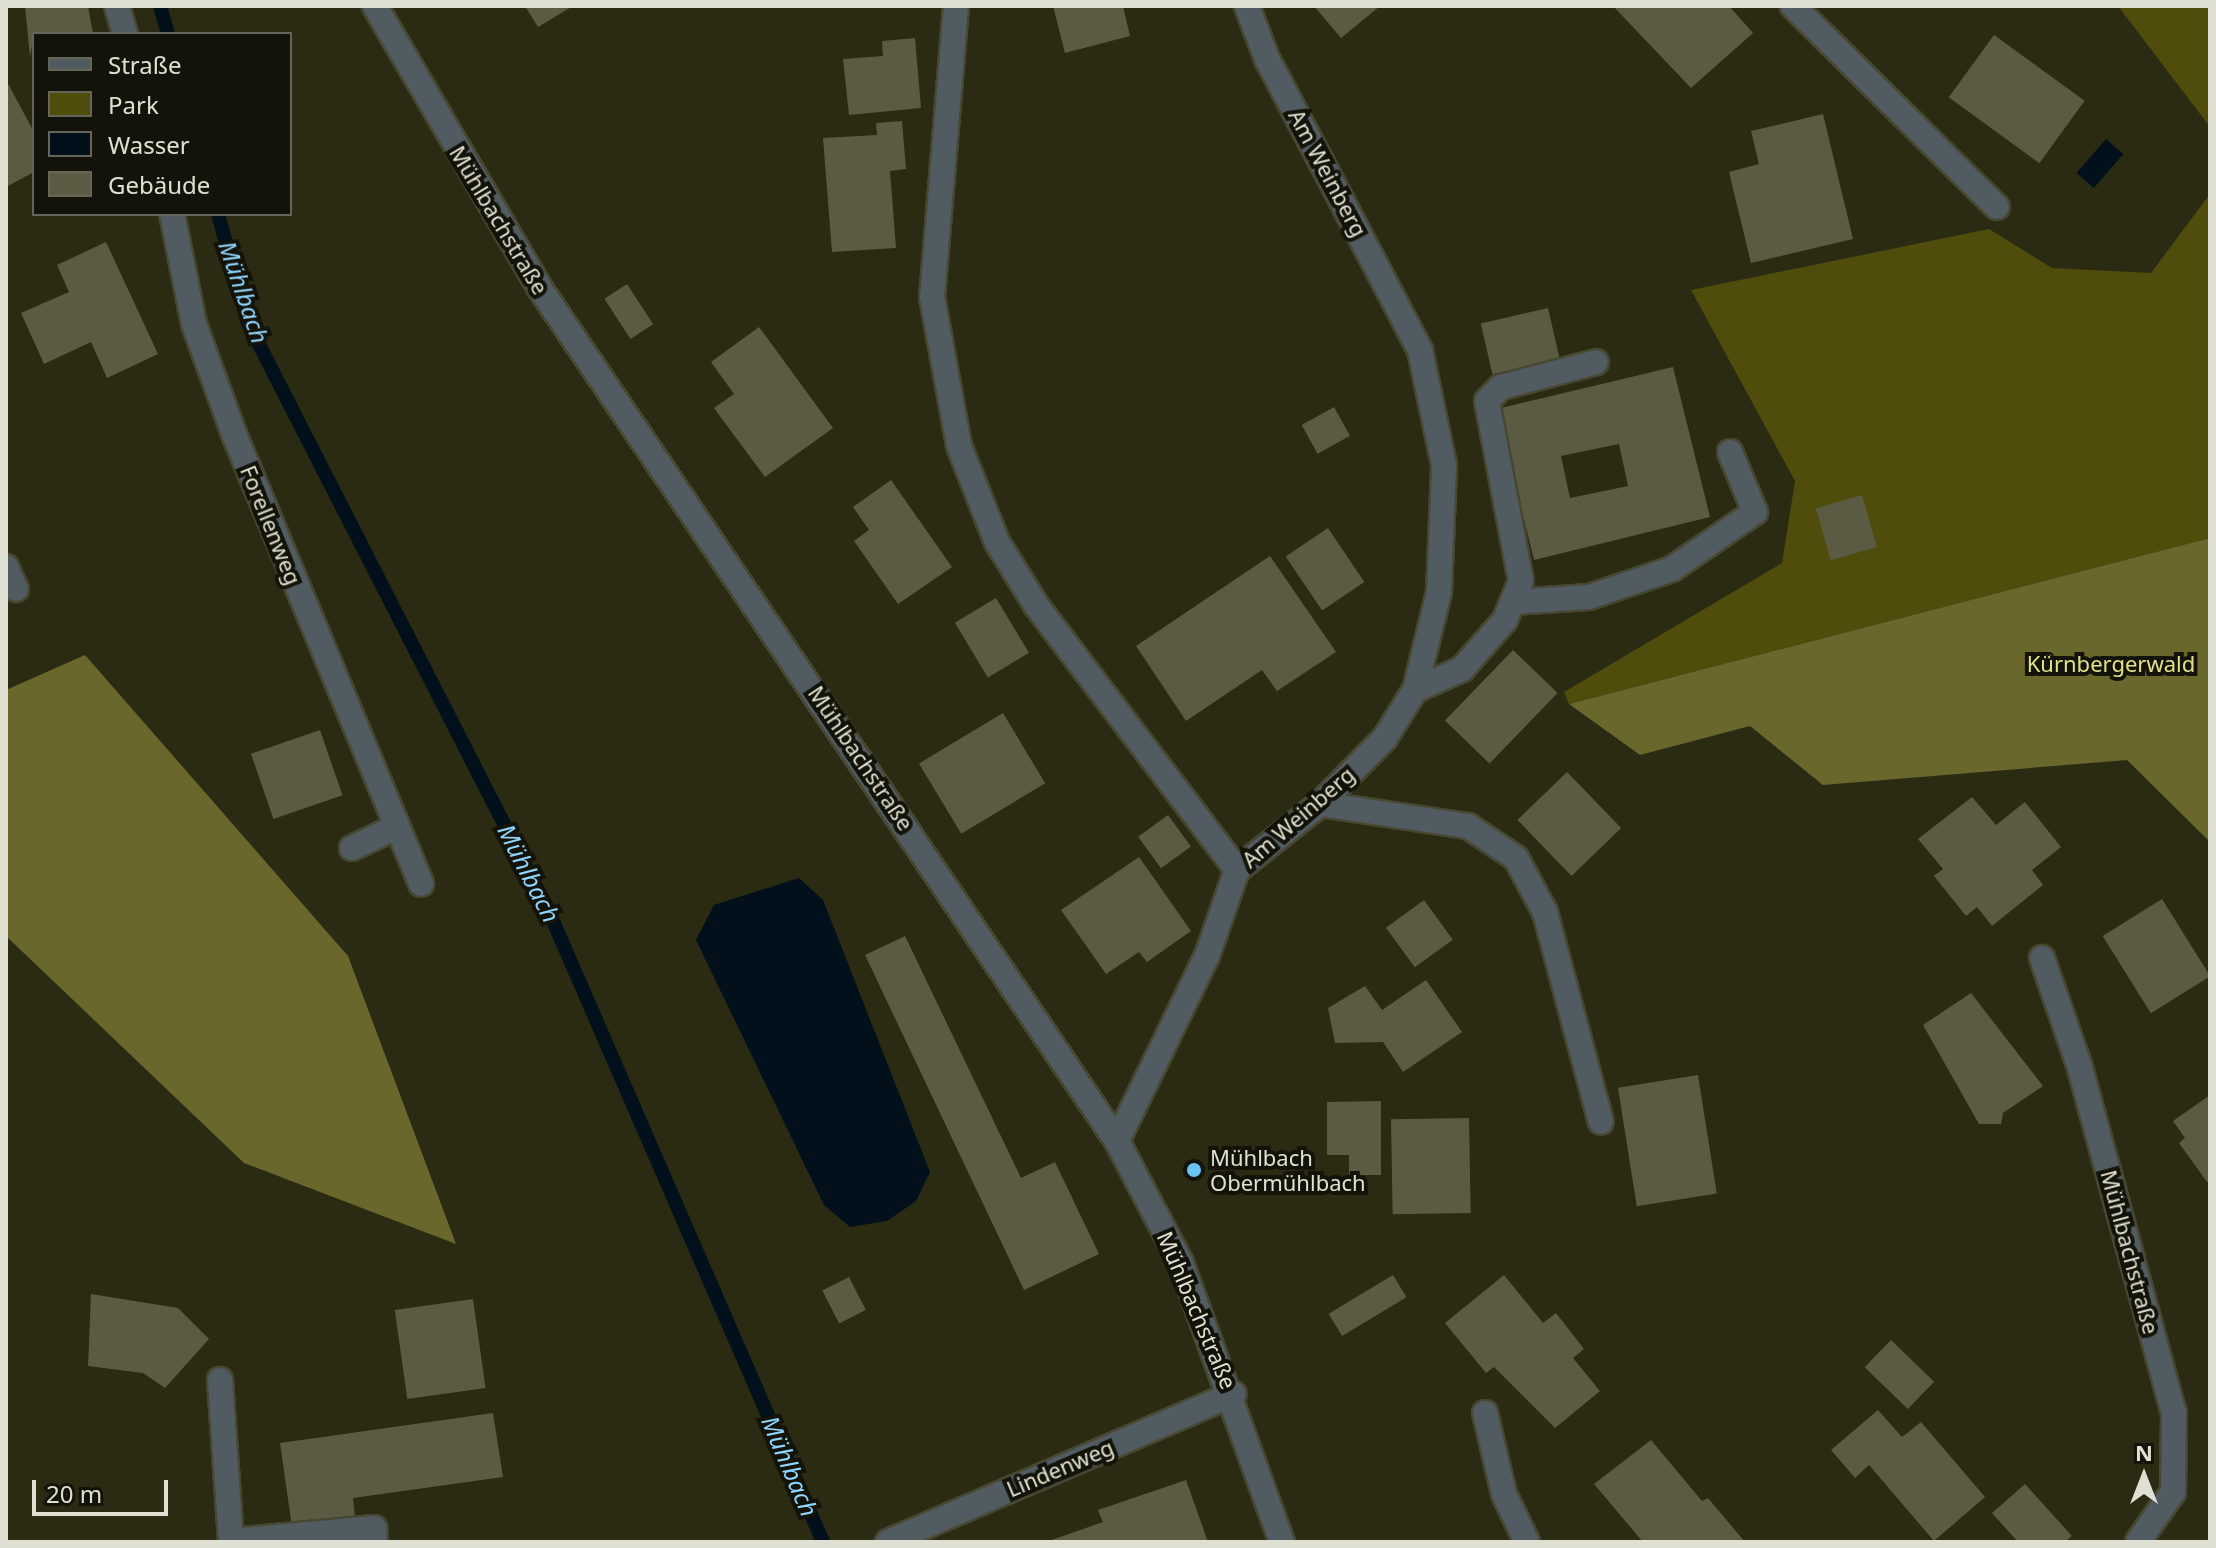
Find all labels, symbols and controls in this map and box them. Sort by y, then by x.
legend [32,32,292,216]
text: Straße [108,48,181,81]
text: Park [108,88,159,121]
street label: Am Weinberg [1283,105,1373,241]
text: Wasser [108,128,190,161]
street label: Mühlbachstraße [444,141,554,299]
text: Gebäude [108,168,210,201]
water label: Mühlbach [213,237,275,347]
street label: Forellenweg [235,461,307,589]
park label: Kürnbergerwald [2027,651,2195,677]
street label: Mühlbachstraße [803,681,919,835]
street label: Am Weinberg [1236,761,1360,873]
water label: Mühlbach [492,819,566,927]
place label: Mühlbach Obermühlbach [1210,1144,1366,1196]
marker: Mühlbach Obermühlbach [1185,1161,1203,1179]
street label: Mühlbachstraße [2095,1167,2165,1337]
street label: Mühlbachstraße [1152,1227,1242,1393]
water label: Mühlbach [756,1411,824,1521]
street label: Lindenweg [1003,1434,1117,1502]
north arrow [2104,1436,2184,1516]
text: N [2135,1437,2153,1467]
scale bar [36,1464,172,1514]
text: 20 m [46,1477,102,1510]

